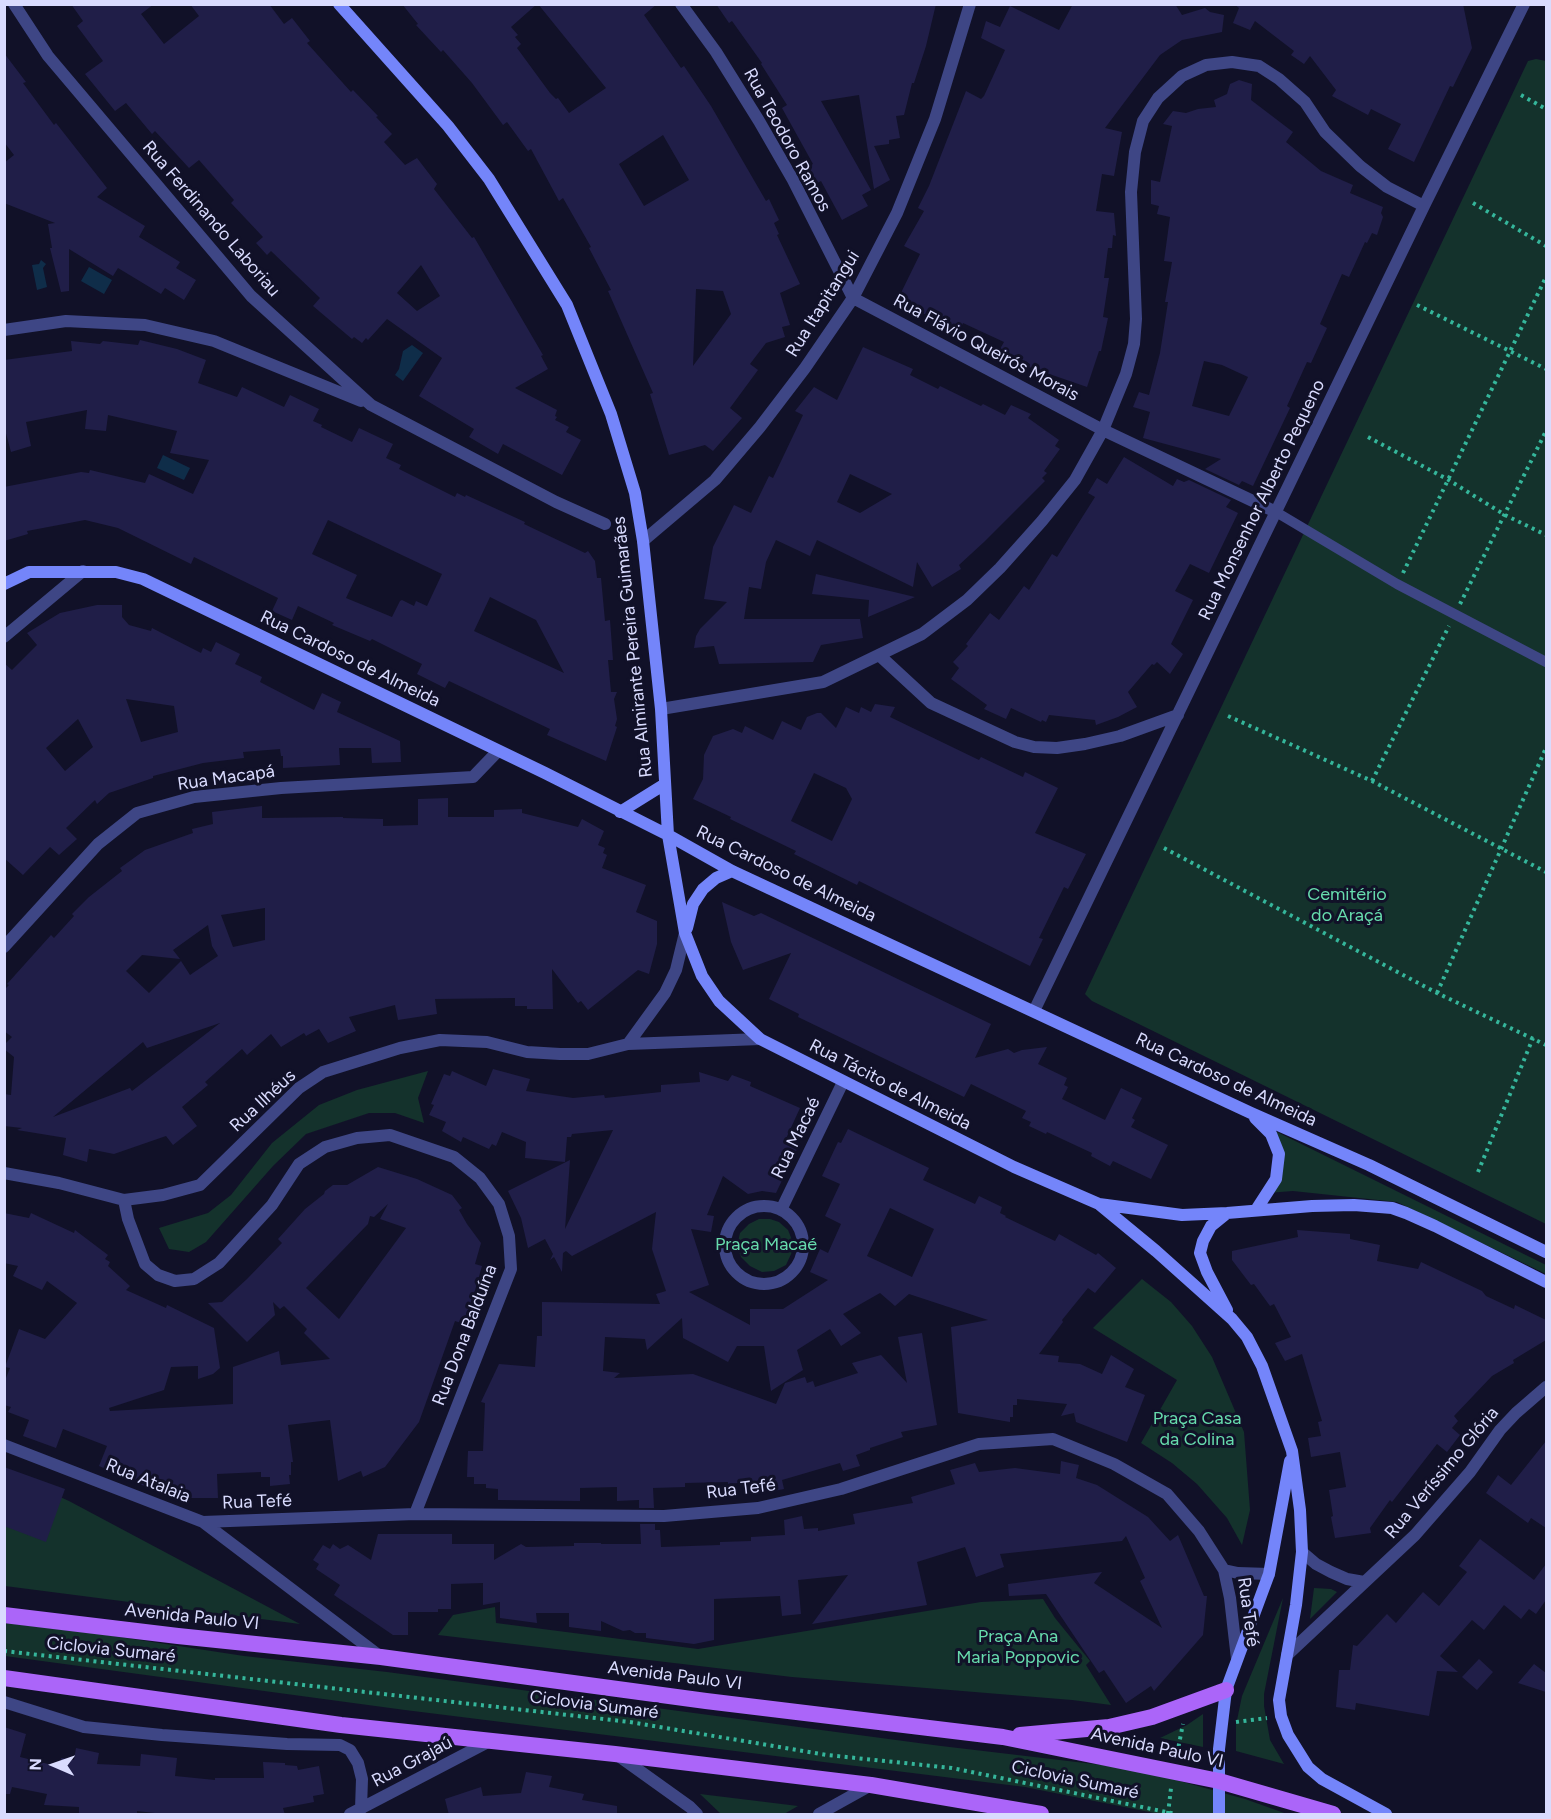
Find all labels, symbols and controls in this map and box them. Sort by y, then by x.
street label: Rua Teodoro Ramos [739,65,835,215]
street label: Rua Ferdinando Laboriau [138,137,284,301]
street label: Rua Itapitangui [782,247,864,361]
street label: Rua Flávio Queirós Morais [890,290,1082,406]
street label: Rua Monsenhor Alberto Pequeno [1194,376,1330,624]
street label: Rua Almirante Pereira Guimarães [609,515,657,779]
street label: Rua Cardoso de Almeida [257,606,443,712]
street label: Rua Macapá [176,760,276,796]
street label: Rua Cardoso de Almeida [693,821,879,927]
park label: Cemitério do Araçá [1307,884,1387,926]
street label: Rua Cardoso de Almeida [1132,1028,1320,1132]
street label: Rua Tácito de Almeida [806,1035,974,1135]
street label: Rua Ilhéus [226,1065,300,1137]
street label: Rua Macaé [767,1094,825,1182]
park label: Praça Macaé [715,1234,817,1256]
street label: Rua Dona Balduína [428,1261,502,1409]
street label: Rua Veríssimo Glória [1381,1403,1503,1543]
park label: Praça Casa da Colina [1153,1408,1241,1450]
street label: Rua Atalaia [102,1454,194,1508]
street label: Rua Tefé [705,1474,777,1504]
street label: Rua Tefé [222,1490,292,1514]
street label: Rua Tefé [1232,1576,1264,1648]
street label: Avenida Paulo VI [124,1599,260,1635]
park label: Praça Ana Maria Poppovic [956,1626,1080,1668]
street label: Ciclovia Sumaré [45,1632,177,1668]
street label: Avenida Paulo VI [607,1657,743,1695]
street label: Ciclovia Sumaré [528,1686,660,1724]
street label: Avenida Paulo VI [1089,1723,1225,1773]
street label: Rua Grajaú [368,1732,456,1792]
north arrow [24,1735,84,1795]
street label: Ciclovia Sumaré [1009,1756,1141,1804]
text: N [26,1758,45,1771]

